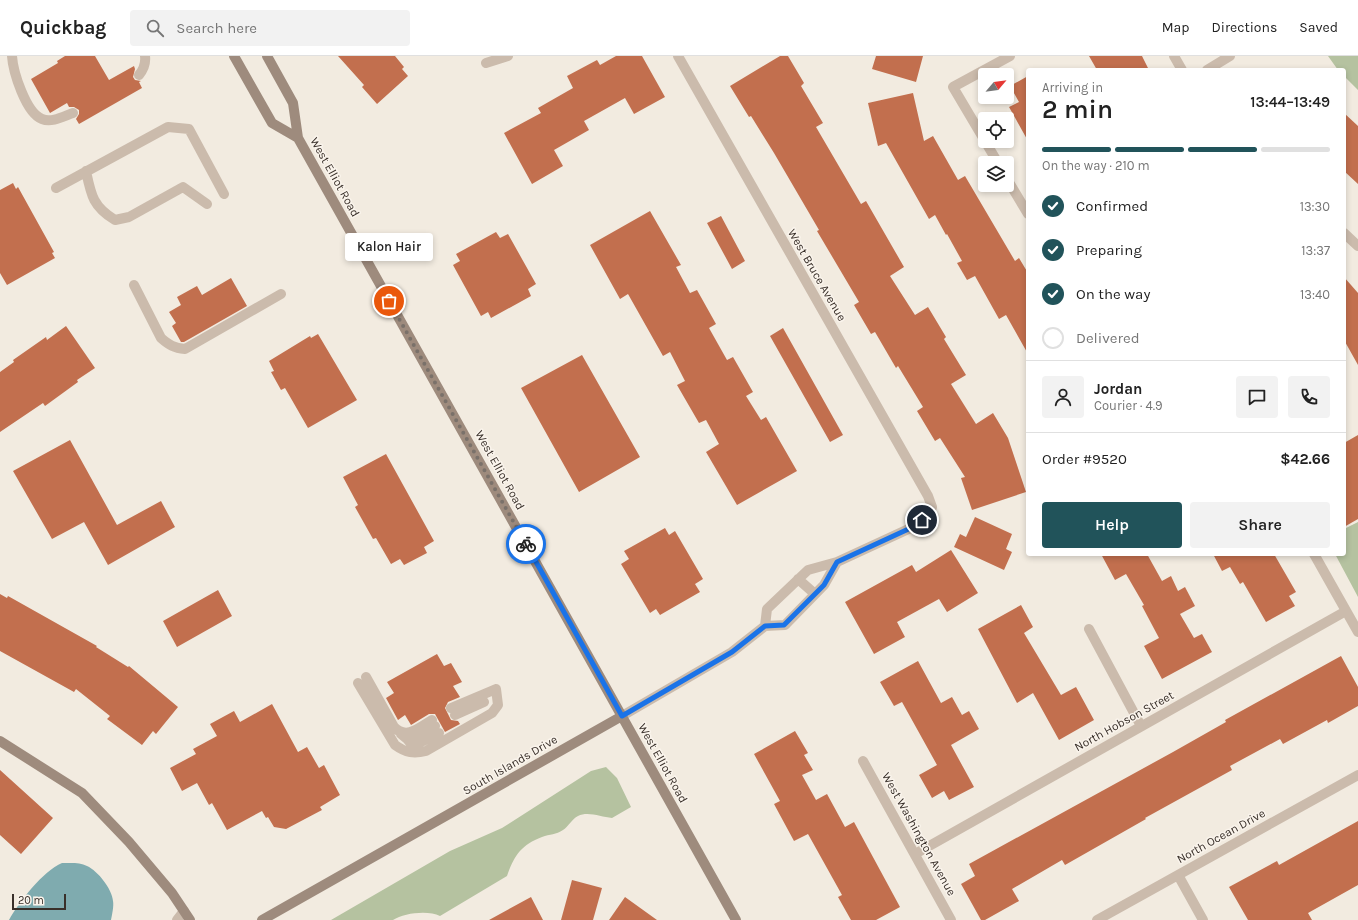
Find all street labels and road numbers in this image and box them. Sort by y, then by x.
street label: West Elliot Road [307,135,363,219]
street label: West Bruce Avenue [785,226,849,324]
street label: West Elliot Road [472,428,528,512]
street label: North Hobson Street [1072,688,1176,754]
street label: West Elliot Road [635,721,691,805]
street label: South Islands Drive [460,732,560,798]
street label: West Washington Avenue [879,770,959,898]
street label: North Ocean Drive [1175,806,1267,866]

